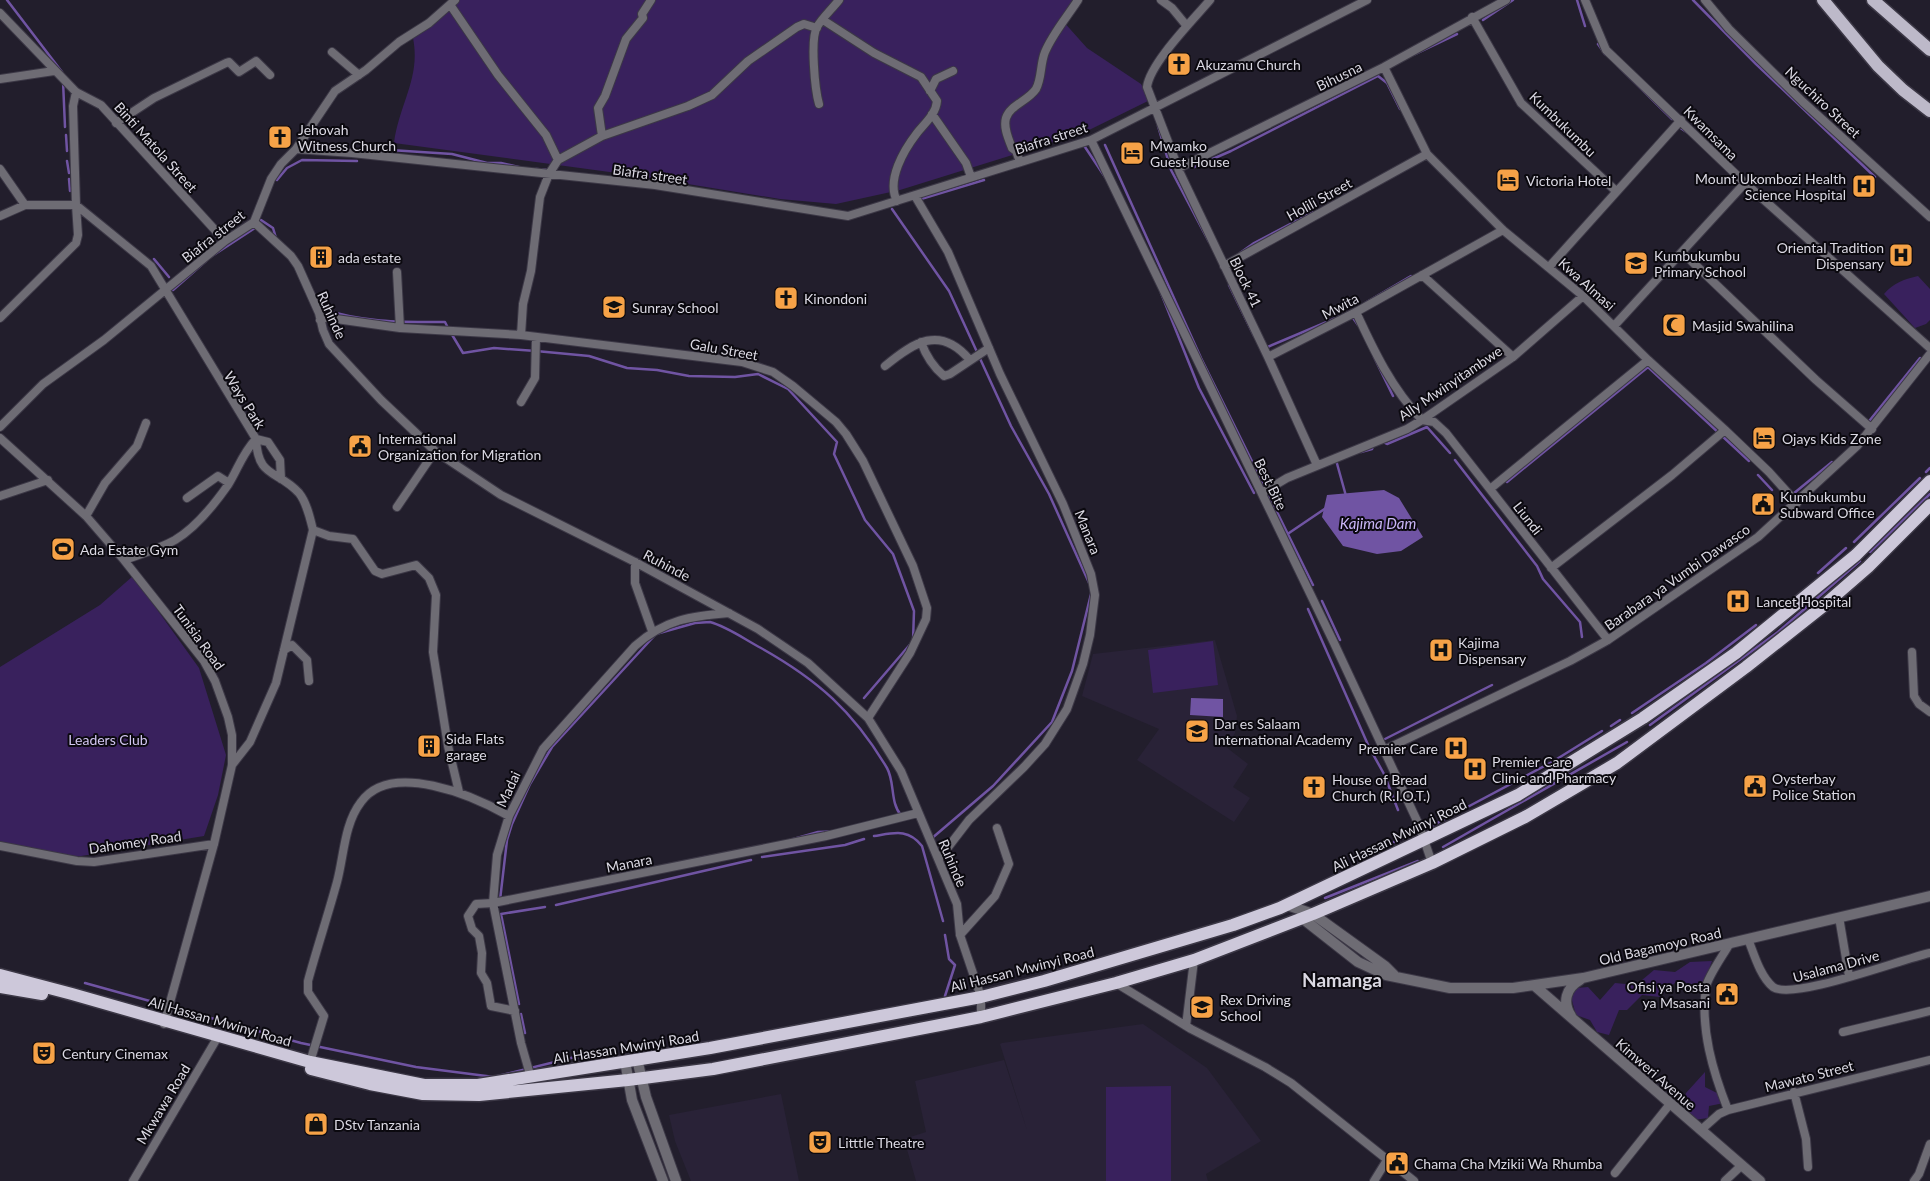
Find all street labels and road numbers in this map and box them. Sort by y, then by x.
street label: Bihusna [1313,58,1365,94]
street label: Nguchiro Street [1782,63,1864,141]
street label: Kumbukumbu [1526,88,1600,160]
street label: Binti Matola Street [111,98,201,196]
street label: Kwamsama [1680,102,1742,164]
street label: Biafra street [1013,118,1089,158]
street label: Biafra street [612,160,688,188]
street label: Holili Street [1283,174,1355,224]
street label: Biafra street [178,206,248,266]
street label: Block 41 [1227,254,1265,310]
street label: Kwa Almasi [1555,254,1619,314]
street label: Ruhinde [314,288,350,342]
street label: Mwita [1319,289,1361,323]
street label: Galu Street [689,335,759,363]
street label: Ally Mwinyitambwe [1395,342,1505,424]
street label: Ways Park [221,368,270,433]
street label: Best Bite [1251,455,1291,513]
street label: Liundi [1510,498,1546,538]
street label: Manara [1071,507,1105,557]
street label: Barabara ya Vumbi Dawasco [1601,520,1753,634]
street label: Ruhinde [641,546,693,584]
street label: Tunisia Road [170,601,228,673]
street label: Madai [492,768,524,810]
street label: Ali Hassan Mwinyi Road [1329,795,1469,875]
street label: Dahomey Road [88,827,182,857]
street label: Ruhinde [935,836,971,890]
street label: Manara [605,850,653,876]
street label: Old Bagamoyo Road [1597,924,1723,968]
street label: Ali Hassan Mwinyi Road [948,943,1096,995]
street label: Usalama Drive [1791,946,1881,986]
street label: Ali Hassan Mwinyi Road [147,992,293,1050]
street label: Ali Hassan Mwinyi Road [552,1027,700,1067]
street label: Kimweri Avenue [1613,1035,1699,1113]
street label: Mawato Street [1763,1057,1855,1095]
street label: Mkwawa Road [132,1061,194,1147]

